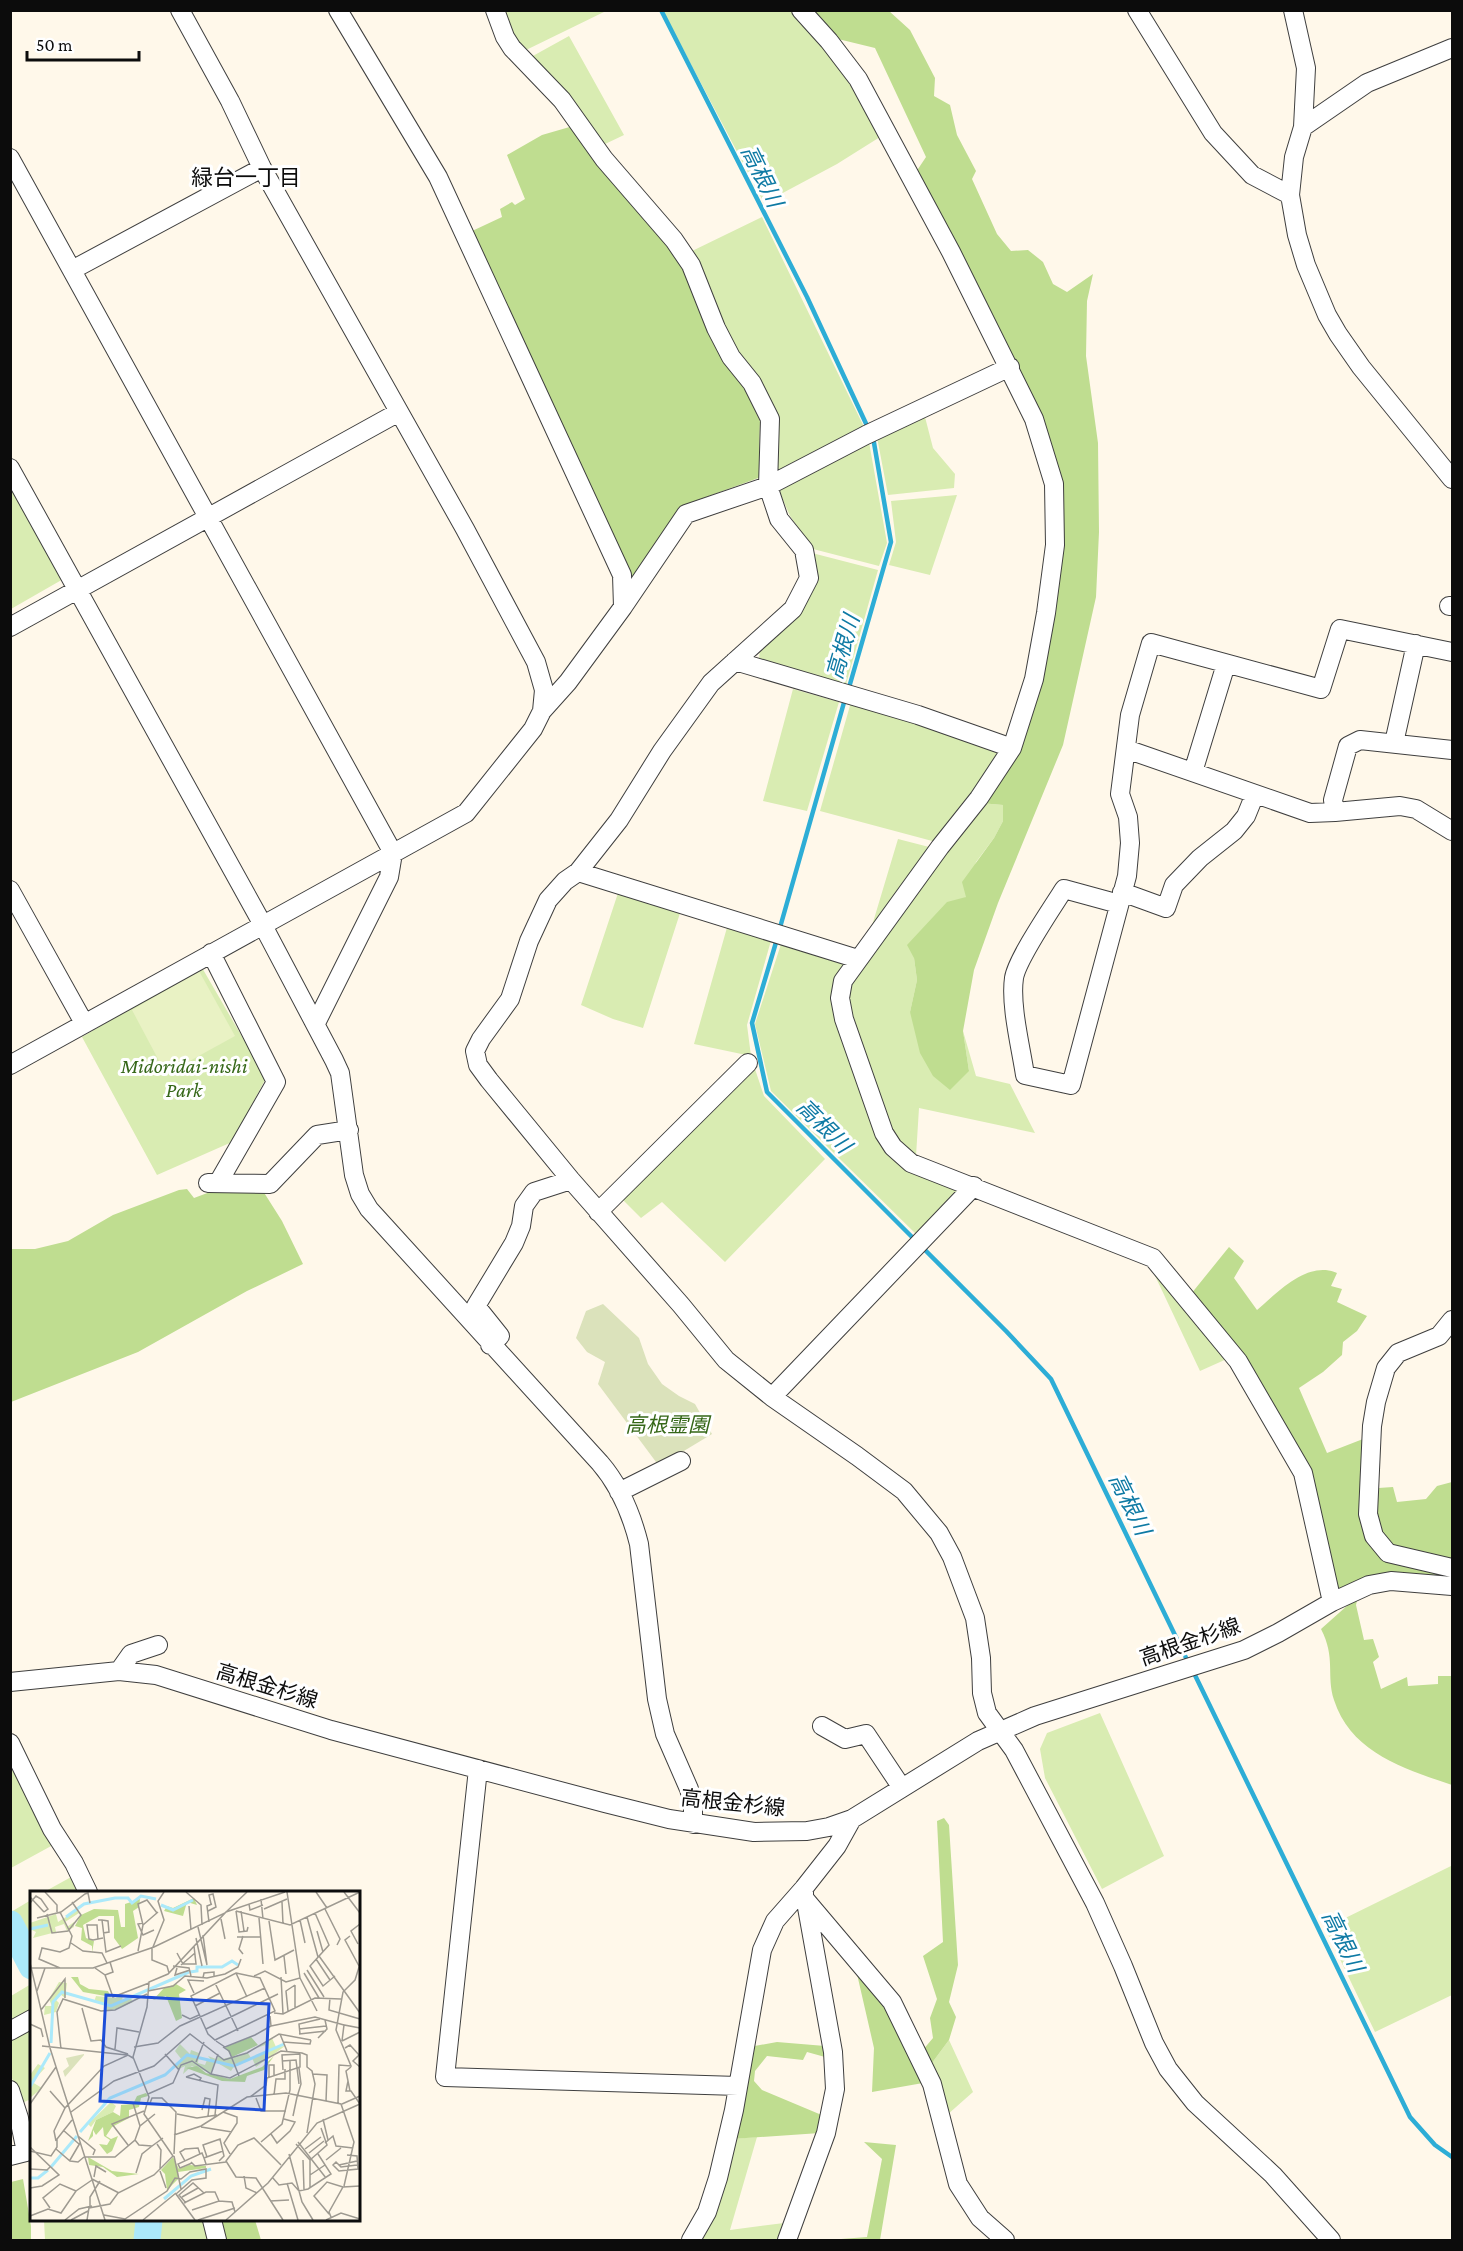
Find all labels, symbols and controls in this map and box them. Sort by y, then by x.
scale bar [27,24,140,62]
text: 50 m [36,35,73,55]
water label: 高根川 [736,141,789,213]
district label: 緑台一丁目 [191,165,301,190]
water label: 高根川 [822,610,865,682]
park label: Midoridai-nishi Park [120,1054,248,1102]
water label: 高根川 [792,1094,858,1160]
park label: 高根霊園 [625,1413,712,1437]
water label: 高根川 [1104,1469,1157,1541]
street label: 高根金杉線 [1136,1614,1244,1670]
street label: 高根金杉線 [213,1659,321,1713]
street label: 高根金杉線 [680,1786,786,1820]
inset map [30,1891,360,2221]
water label: 高根川 [1317,1906,1370,1978]

